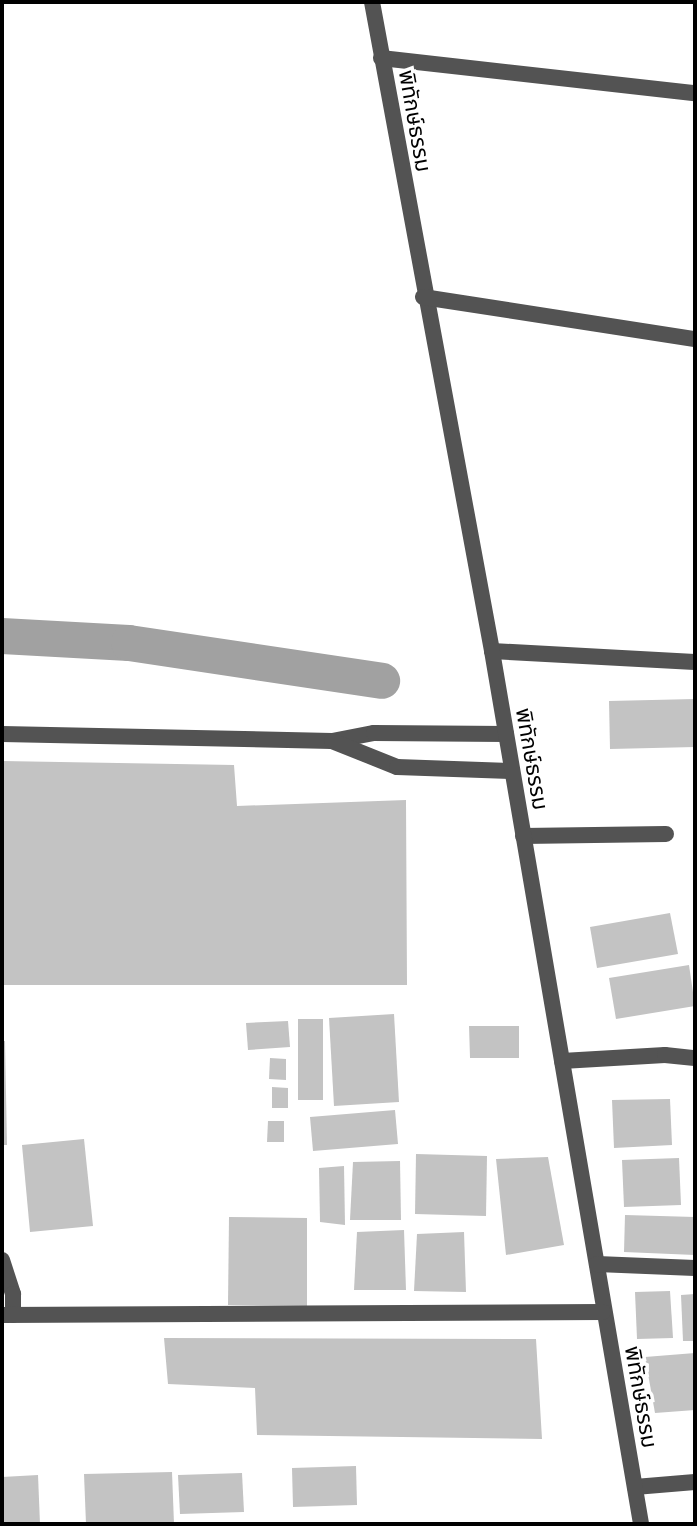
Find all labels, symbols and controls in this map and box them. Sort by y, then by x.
street label: พิทักษ์ธรรม [393,68,437,174]
street label: พิทักษ์ธรรม [510,706,554,812]
street label: พิทักษ์ธรรม [619,1344,663,1450]

